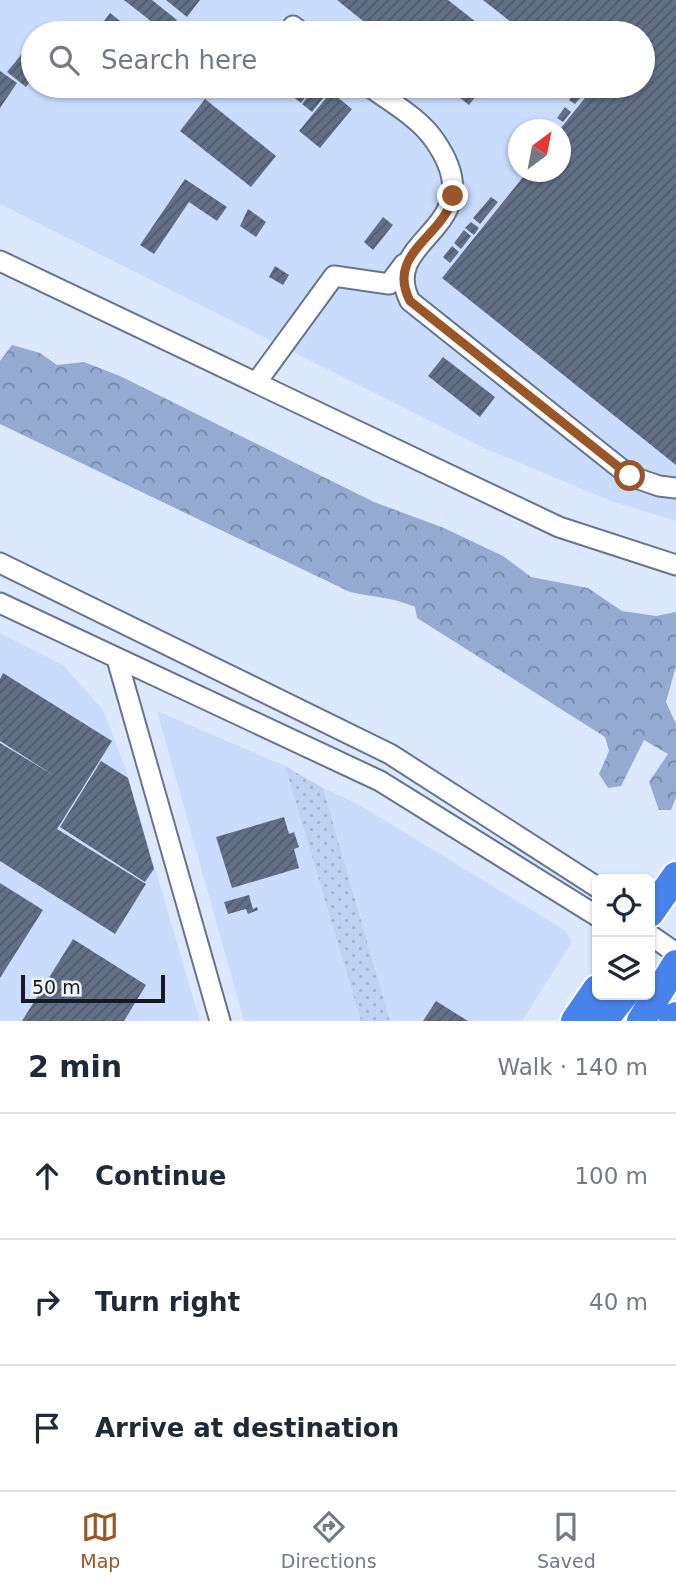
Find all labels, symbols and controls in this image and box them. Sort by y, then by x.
search box [21,21,655,98]
icon: search [45,41,83,79]
text: Search here [101,45,257,75]
north arrow [508,119,571,182]
route end [437,180,468,211]
route start [614,460,645,491]
map controls [592,874,655,1000]
button: locate [592,874,655,937]
button: layers [592,937,655,1000]
scale bar [21,972,164,1004]
text: 50 m [32,976,81,998]
text: 2 min [28,1049,122,1084]
text: Walk · 140 m [497,1054,648,1080]
icon: ahead [28,1157,66,1195]
text: Continue [95,1161,226,1191]
text: 100 m [574,1163,648,1189]
icon: right [28,1283,66,1321]
text: Turn right [95,1287,240,1317]
text: 40 m [589,1289,648,1315]
icon: arrive [28,1409,66,1447]
text: Arrive at destination [95,1413,399,1443]
tab: Map [80,1508,120,1572]
tab: Directions [281,1508,377,1572]
tab: Saved [537,1508,596,1572]

